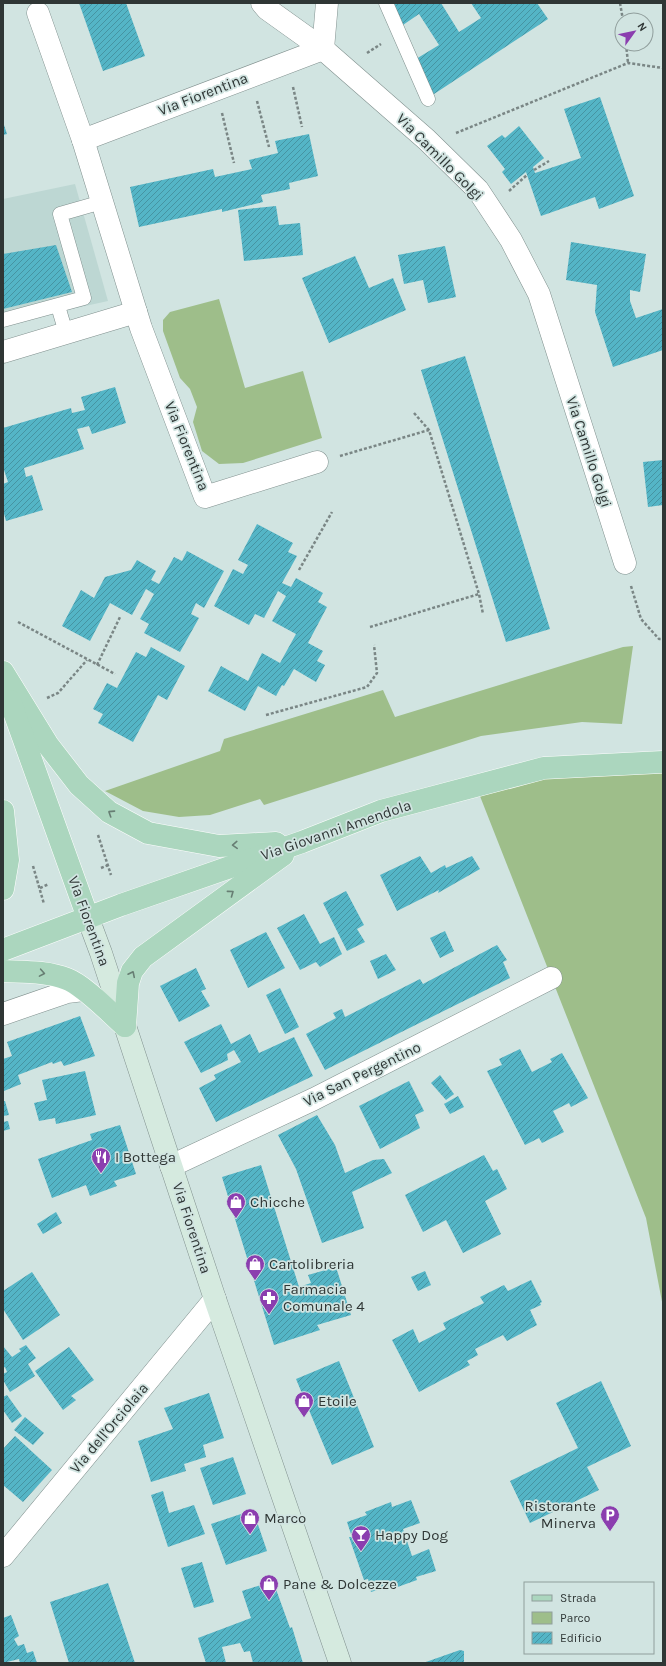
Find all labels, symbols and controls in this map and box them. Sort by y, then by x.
north arrow [614,12,654,52]
text: N [634,20,650,34]
street label: Via Fiorentina [155,69,251,119]
street label: Via Camillo Golgi [393,110,487,204]
street label: Via Camillo Golgi [563,394,615,510]
street label: Via Fiorentina [161,399,213,493]
street label: Via Giovanni Amendola [258,796,414,864]
one-way arrow [108,810,115,817]
one-way arrow [232,841,238,849]
street label: Via Fiorentina [64,873,114,969]
one-way arrow [227,891,234,898]
one-way arrow [39,968,45,977]
one-way arrow [127,971,135,979]
street label: Via San Pergentino [300,1038,424,1110]
restaurant icon: I Bottega [90,1146,112,1174]
place label: I Bottega [115,1148,176,1166]
street label: Via Fiorentina [169,1180,215,1276]
shop icon: Chicche [225,1191,247,1219]
place label: Chicche [250,1193,305,1211]
shop icon: Cartolibreria [244,1253,266,1281]
place label: Cartolibreria [269,1255,355,1273]
place label: Farmacia Comunale 4 [283,1280,365,1315]
pharmacy icon: Farmacia Comunale 4 [258,1287,280,1315]
street label: Via dell'Orciolaia [66,1379,152,1477]
shop icon: Etoile [293,1390,315,1418]
place label: Etoile [318,1392,357,1410]
place label: Ristorante Minerva [525,1497,596,1532]
parking icon: Ristorante Minerva [599,1504,621,1532]
shop icon: Marco [239,1507,261,1535]
place label: Marco [264,1509,306,1527]
bar icon: Happy Dog [350,1524,372,1552]
place label: Happy Dog [375,1526,448,1544]
shop icon: Pane & Dolcezze [258,1573,280,1601]
place label: Pane & Dolcezze [283,1575,397,1593]
legend [524,1582,654,1654]
text: Strada [560,1591,596,1605]
text: Parco [560,1611,590,1625]
text: Edificio [560,1631,601,1645]

